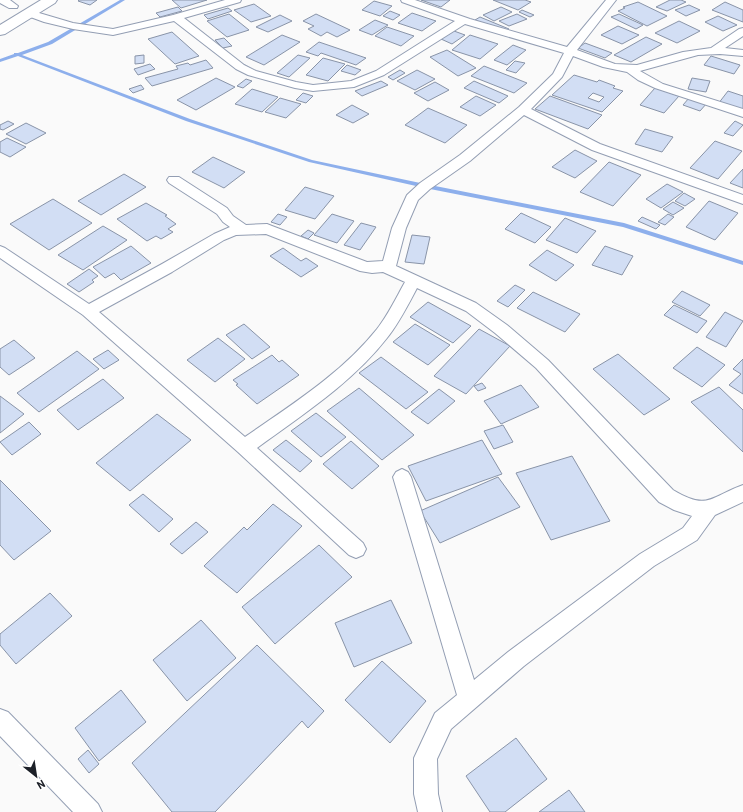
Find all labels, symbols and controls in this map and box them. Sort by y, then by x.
north arrow [16,756,56,796]
text: N [35,778,48,793]

